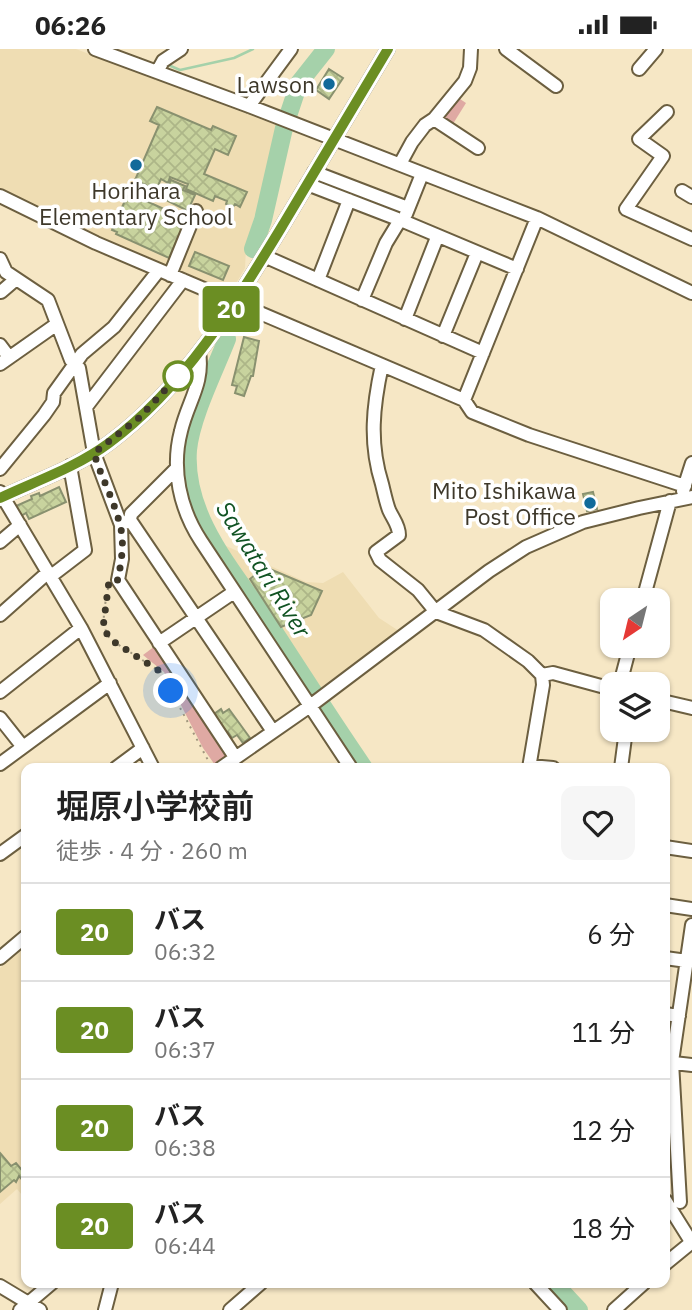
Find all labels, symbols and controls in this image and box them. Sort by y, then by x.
text: 06:26 [35,8,106,42]
place label: Lawson [237,69,315,99]
marker: Lawson [321,76,337,92]
marker: Horihara Elementary School [128,157,144,173]
place label: Horihara Elementary School [39,175,233,231]
line badge: 20 [200,286,262,332]
text: 20 [217,293,245,325]
unlabelled marker [163,361,193,391]
place label: Mito Ishikawa Post Office [432,475,576,531]
water label: Sawatari River [209,495,319,644]
marker: Mito Ishikawa Post Office [582,495,598,511]
north arrow [600,588,670,658]
map controls [600,588,670,742]
button: layers [600,672,670,742]
your location [153,673,188,708]
text: 堀原小学校前 [56,784,254,827]
button: heart [561,786,635,860]
text: 徒歩 · 4 分 · 260 m [56,835,248,865]
text: バス [154,902,206,936]
text: 20 [80,916,109,948]
text: 6 分 [587,917,635,951]
text: 06:32 [154,936,216,966]
text: バス [154,1000,206,1034]
text: 20 [80,1014,109,1046]
text: 11 分 [572,1015,635,1049]
text: 06:37 [154,1034,216,1064]
text: バス [154,1098,206,1132]
text: 20 [80,1112,109,1144]
text: 12 分 [572,1113,635,1147]
text: 06:38 [154,1132,216,1162]
text: バス [154,1196,206,1230]
text: 20 [80,1210,109,1242]
text: 18 分 [572,1211,635,1245]
text: 06:44 [154,1230,216,1260]

